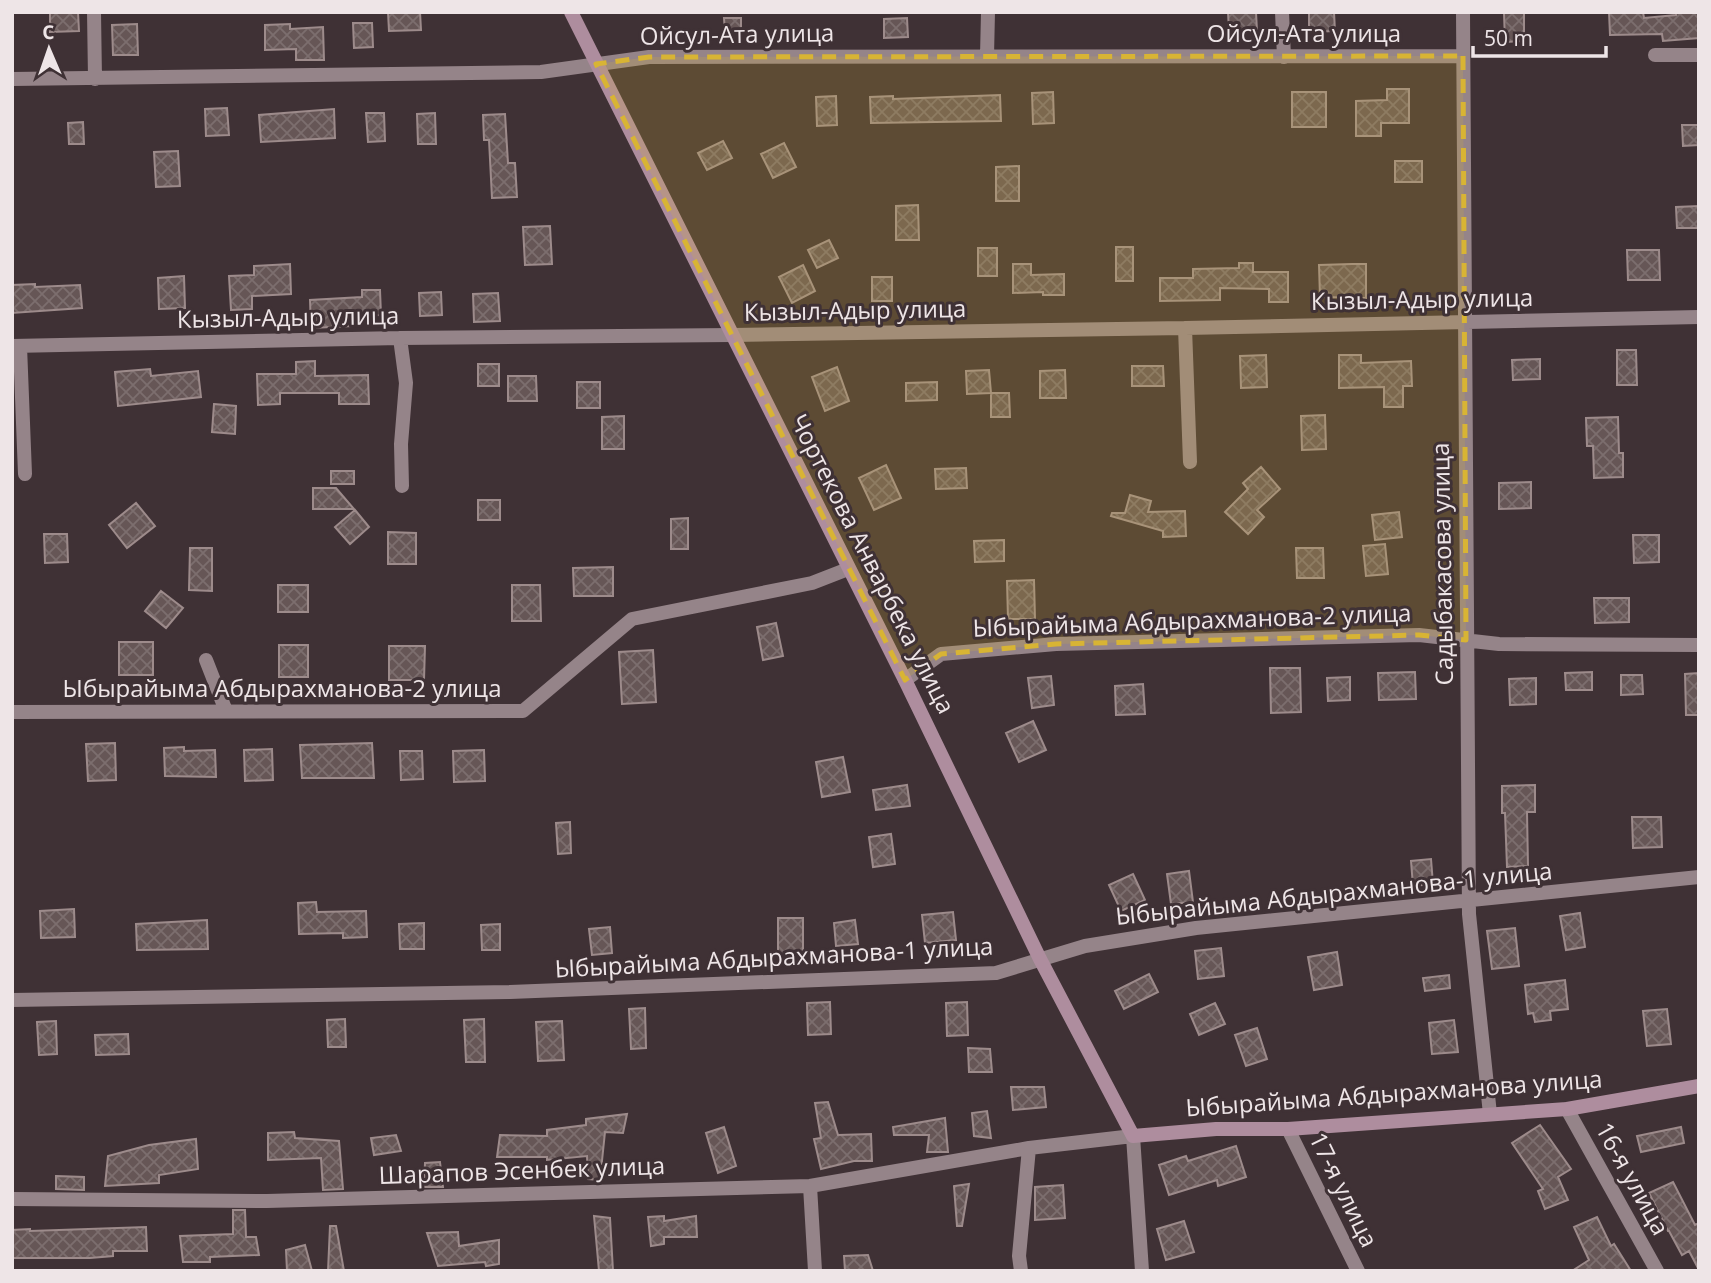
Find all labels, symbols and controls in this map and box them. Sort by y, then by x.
north arrow [14,14,84,84]
scale bar [1473,14,1606,58]
street label: Ойсул-Ата улица [640,15,834,52]
street label: Ойсул-Ата улица [1207,16,1401,49]
text: С [42,19,55,45]
text: 50 m [1484,24,1533,52]
street label: Кызыл-Адыр улица [1311,280,1533,317]
street label: Кызыл-Адыр улица [744,291,966,328]
street label: Кызыл-Адыр улица [177,298,399,335]
street label: Чортекова Анварбека улица [783,408,963,719]
street label: Садыбакасова улица [1423,442,1460,686]
street label: Ыбырайыма Абдырахманова-2 улица [972,595,1412,644]
street label: Ыбырайыма Абдырахманова-2 улица [63,671,501,704]
street label: Ыбырайыма Абдырахманова-1 улица [1114,853,1554,932]
street label: Ыбырайыма Абдырахманова-1 улица [554,929,994,984]
street label: Ыбырайыма Абдырахманова улица [1185,1061,1603,1124]
street label: 16-я улица [1589,1116,1678,1241]
street label: 17-я улица [1302,1126,1386,1252]
street label: Шарапов Эсенбек улица [378,1148,666,1191]

